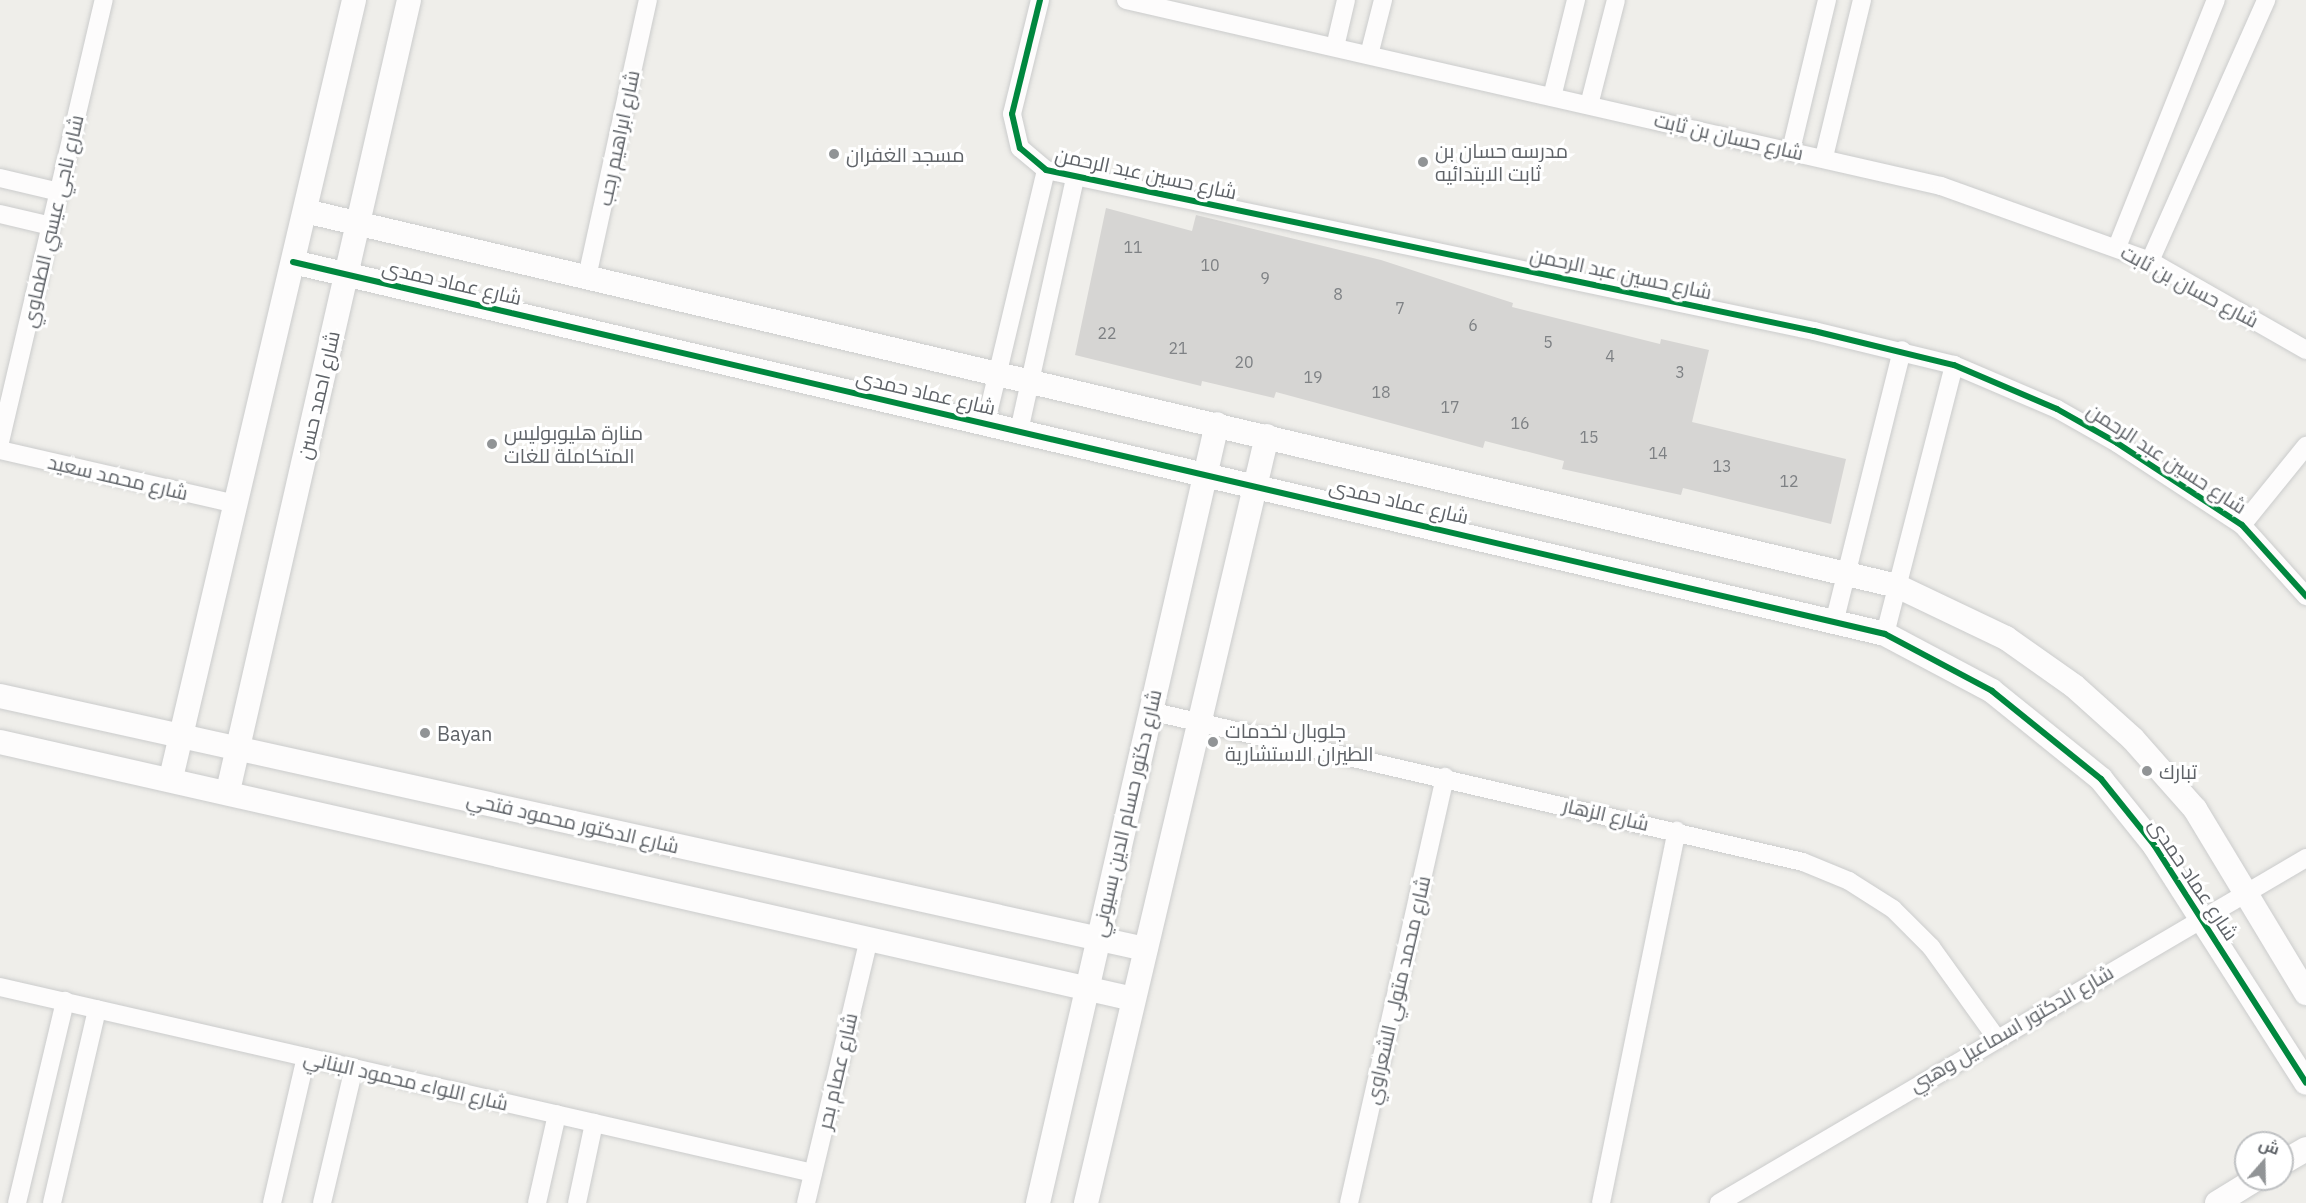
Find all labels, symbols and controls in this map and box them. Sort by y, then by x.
street label: شارع ابراهيم رجب [592,68,644,208]
street label: شارع حسان بن ثابت [1652,107,1806,165]
street label: شارع ناجي عيسي الطماوي [16,112,88,330]
place label: مدرسه حسان بن ثابت الابتدائيه [1435,138,1568,185]
place label: مسجد الغفران [846,142,965,166]
street label: شارع حسين عبد الرحمن [1053,142,1239,204]
marker: مسجد الغفران [827,147,841,161]
marker: مدرسه حسان بن ثابت الابتدائيه [1416,155,1430,169]
house number: 11 [1123,237,1143,257]
street label: شارع حسان بن ثابت [2117,240,2263,332]
street label: شارع حسين عبد الرحمن [1528,242,1714,304]
street label: شارع عماد حمدى [380,254,524,310]
house number: 10 [1200,255,1220,275]
house number: 9 [1260,268,1270,288]
house number: 8 [1333,284,1343,304]
house number: 7 [1395,298,1405,318]
house number: 6 [1468,315,1478,335]
house number: 22 [1097,323,1117,343]
street label: شارع احمد حسن [292,329,344,461]
house number: 5 [1543,332,1553,352]
house number: 21 [1168,338,1188,358]
house number: 4 [1605,346,1615,366]
house number: 20 [1234,352,1254,372]
house number: 3 [1675,362,1685,382]
street label: شارع عماد حمدى [854,364,998,420]
house number: 19 [1303,367,1323,387]
house number: 18 [1371,382,1391,402]
house number: 17 [1440,397,1460,417]
street label: شارع حسين عبد الرحمن [2083,398,2251,518]
house number: 16 [1510,413,1530,433]
place label: منارة هليوبوليس المتكاملة للغات [504,420,643,467]
house number: 15 [1579,427,1599,447]
marker: منارة هليوبوليس المتكاملة للغات [485,437,499,451]
house number: 14 [1648,443,1668,463]
street label: شارع محمد سعيد [46,449,190,505]
house number: 13 [1712,456,1732,476]
house number: 12 [1779,471,1799,491]
street label: شارع عماد حمدى [1327,473,1471,529]
street label: شارع دكتور حسام الدين بسيوني [1086,687,1166,939]
place label: جلوبال لخدمات الطيران الاستشارية [1225,718,1374,765]
place label: Bayan [437,721,492,745]
marker: Bayan [418,726,432,740]
marker: جلوبال لخدمات الطيران الاستشارية [1206,735,1220,749]
place label: تبارك [2159,759,2197,783]
marker: تبارك [2140,764,2154,778]
street label: شارع الدكتور محمود فتحي [465,786,681,858]
street label: شارع الزهار [1561,792,1651,836]
street label: شارع عماد حمدى [2144,813,2244,945]
street label: شارع محمد متولي الشعراوي [1359,873,1435,1107]
street label: شارع الدكتور اسماعيل وهبي [1905,960,2117,1096]
street label: شارع عصام بحر [812,1010,862,1132]
street label: شارع اللواء محمود البناني [302,1045,510,1115]
north arrow [2234,1131,2294,1191]
text: ش [2256,1133,2283,1159]

